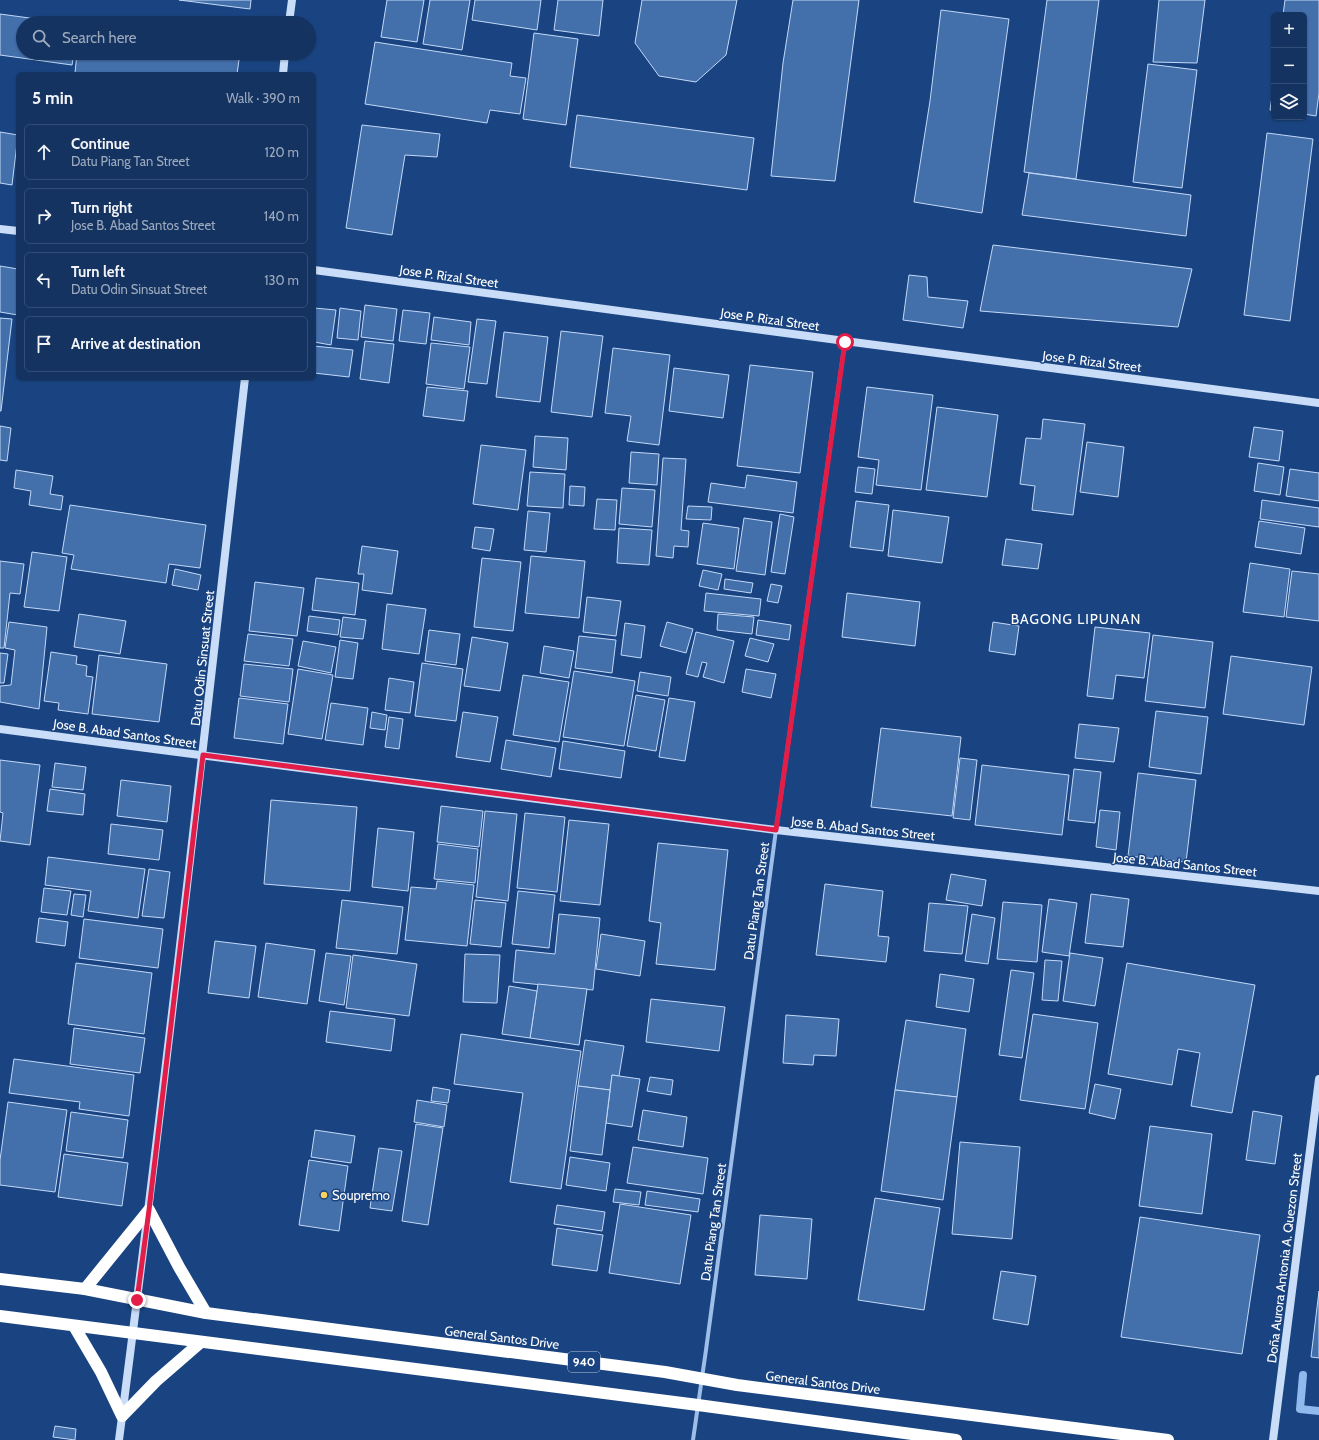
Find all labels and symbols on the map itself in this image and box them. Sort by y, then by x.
street label: Jose P. Rizal Street [398,261,500,291]
street label: Jose P. Rizal Street [719,304,821,334]
route start [836,333,854,351]
street label: Jose P. Rizal Street [1041,347,1143,375]
street label: Datu Odin Sinsuat Street [187,589,217,727]
district label: BAGONG LIPUNAN [1011,610,1141,628]
street label: Jose B. Abad Santos Street [51,715,198,751]
street label: Jose B. Abad Santos Street [789,812,936,844]
street label: Datu Piang Tan Street [740,841,772,961]
street label: Jose B. Abad Santos Street [1111,848,1258,880]
street label: Doña Aurora Antonia A. Quezon Street [1263,1151,1305,1364]
street label: Datu Piang Tan Street [697,1162,729,1282]
place label: Soupremo [332,1187,390,1203]
marker: Soupremo [319,1190,329,1200]
route end [128,1291,146,1309]
street label: General Santos Drive [444,1322,561,1352]
road number: 940 [568,1352,600,1372]
street label: General Santos Drive [765,1367,882,1397]

